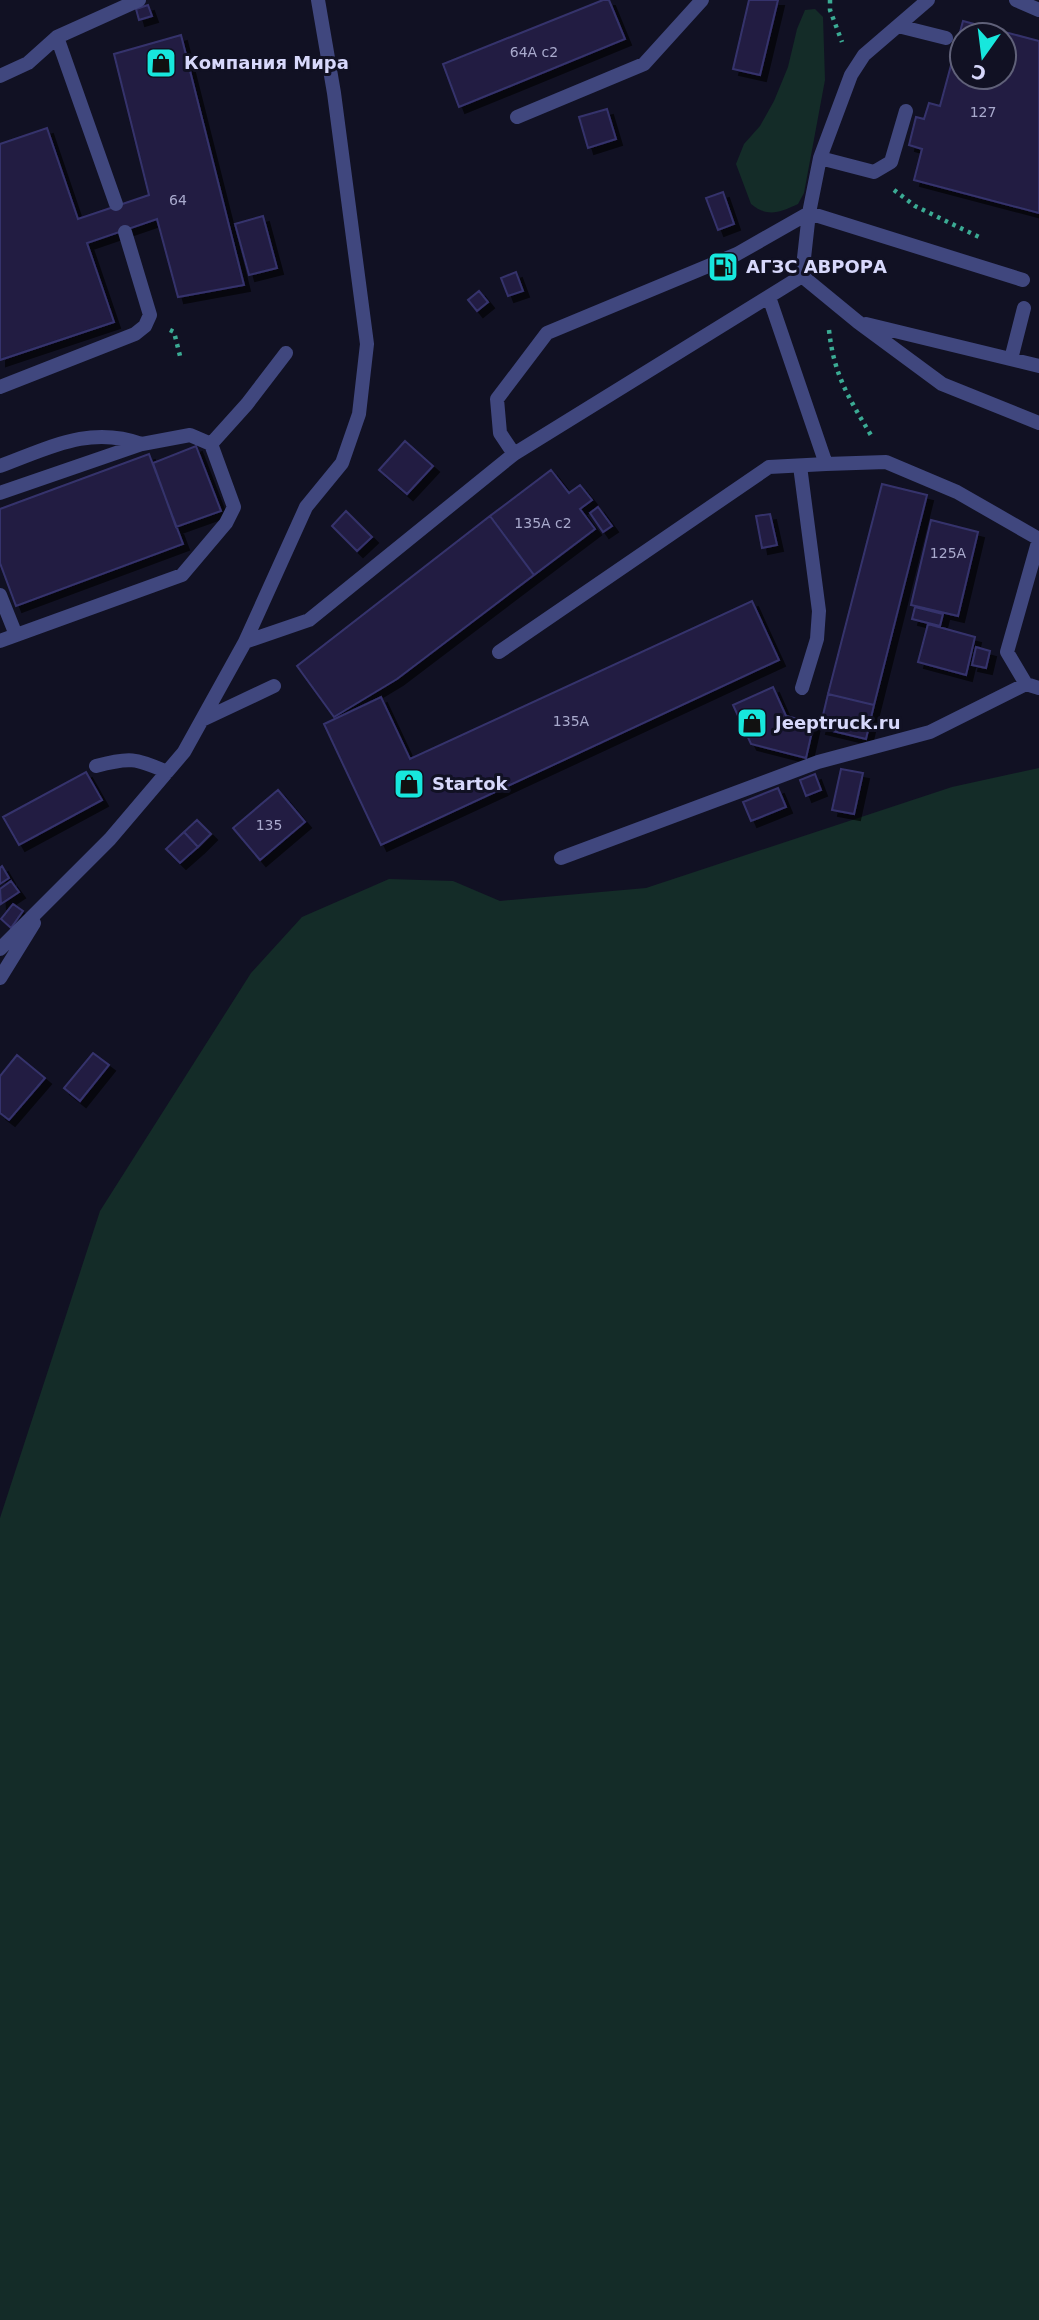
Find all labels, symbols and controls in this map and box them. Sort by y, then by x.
north arrow [948,21,1018,91]
house number: 64А с2 [510,44,558,60]
shop icon: Компания Мира [144,46,178,80]
place label: Компания Мира [184,52,349,73]
text: С [969,60,988,85]
house number: 127 [970,104,996,120]
house number: 64 [169,192,187,208]
fuel station icon: АГЗС АВРОРА [706,250,740,284]
place label: АГЗС АВРОРА [746,256,887,277]
house number: 135А с2 [514,515,572,531]
house number: 125А [930,545,967,561]
shop icon: Jeeptruck.ru [735,706,769,740]
place label: Jeeptruck.ru [773,712,900,733]
house number: 135А [553,713,590,729]
shop icon: Startok [392,767,426,801]
place label: Startok [432,773,509,794]
house number: 135 [256,817,282,833]

